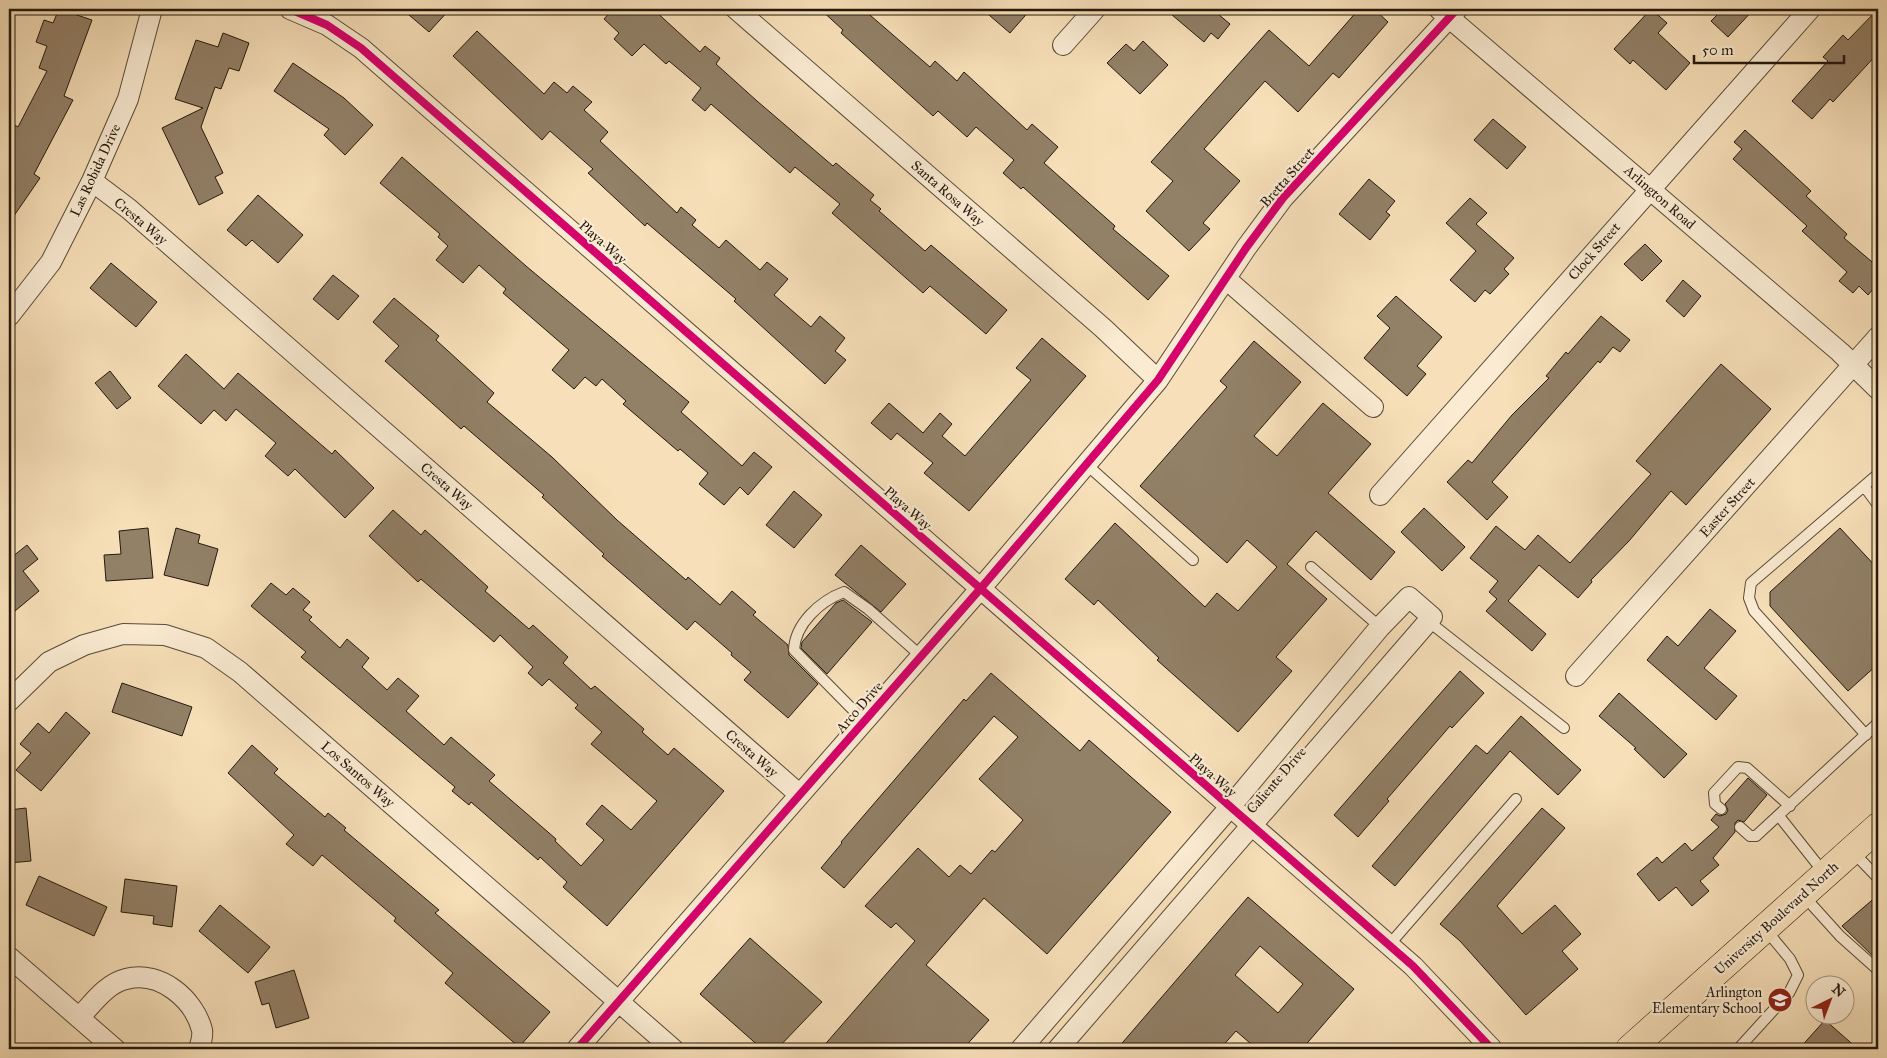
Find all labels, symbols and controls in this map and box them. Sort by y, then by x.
scale bar [1694,32,1844,64]
text: 50 m [1702,41,1734,59]
street label: Las Robida Drive [67,121,124,219]
street label: Bretta Street [1257,144,1318,211]
street label: Santa Rosa Way [908,157,988,230]
street label: Arlington Road [1620,161,1699,233]
street label: Cresta Way [111,194,171,249]
street label: Playa Way [575,217,630,268]
street label: Clock Street [1565,219,1624,284]
street label: Cresta Way [417,459,477,514]
street label: Easter Street [1696,474,1759,541]
street label: Playa Way [880,483,935,534]
street label: Arco Drive [832,678,887,737]
street label: Cresta Way [722,726,782,781]
street label: Los Santos Way [317,738,398,811]
street label: Caliente Drive [1243,743,1310,817]
street label: Playa Way [1185,750,1240,801]
street label: University Boulevard North [1711,858,1842,979]
north arrow [1804,976,1854,1026]
text: N [1828,980,1849,1001]
place label: Arlington Elementary School [1652,984,1762,1017]
school or university icon: Arlington Elementary School [1767,987,1793,1013]

